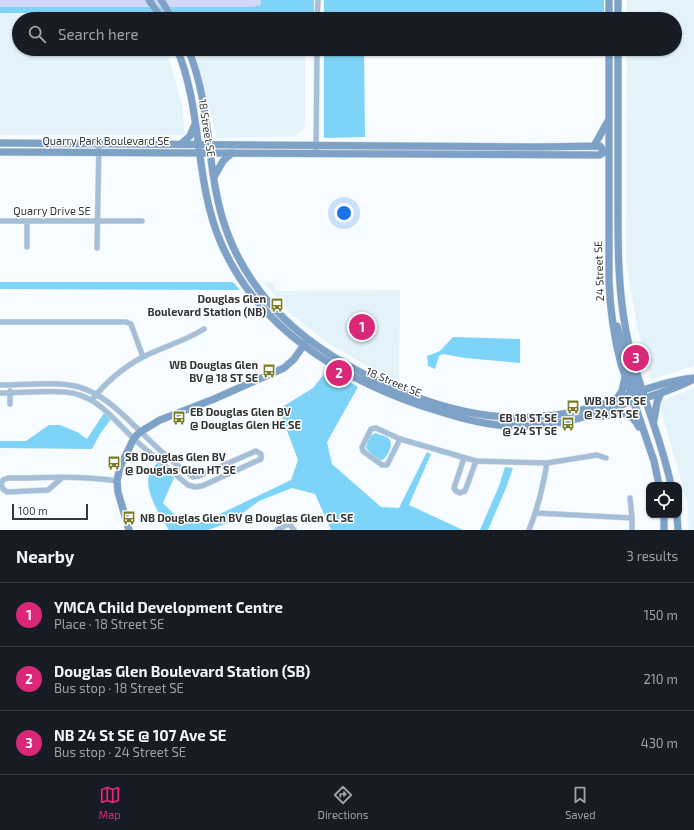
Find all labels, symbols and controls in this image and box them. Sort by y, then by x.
search box [12,12,682,56]
icon: search [26,23,48,45]
text: Search here [58,25,139,43]
street label: 18 Street SE [196,98,219,158]
street label: Quarry Park Boulevard SE [42,134,170,148]
your location [334,203,354,223]
street label: Quarry Drive SE [13,204,91,218]
street label: 24 Street SE [591,240,606,302]
place label: Douglas Glen Boulevard Station (NB) [148,292,266,318]
bus stop icon: Douglas Glen Boulevard Station (NB) [269,297,285,313]
pin: 1 [349,312,375,342]
pin: 3 [623,343,649,373]
place label: WB Douglas Glen BV @ 18 ST SE [169,358,258,384]
pin: 2 [326,358,352,388]
bus stop icon: WB Douglas Glen BV @ 18 ST SE [261,363,277,379]
street label: 18 Street SE [365,364,424,399]
place label: WB 18 ST SE @ 24 ST SE [584,394,646,420]
bus stop icon: WB 18 ST SE @ 24 ST SE [565,399,581,415]
place label: EB Douglas Glen BV @ Douglas Glen HE SE [190,405,301,431]
bus stop icon: EB Douglas Glen BV @ Douglas Glen HE SE [171,410,187,426]
place label: EB 18 ST SE @ 24 ST SE [499,411,557,437]
bus stop icon: EB 18 ST SE @ 24 ST SE [560,416,576,432]
place label: SB Douglas Glen BV @ Douglas Glen HT SE [125,450,236,476]
bus stop icon: SB Douglas Glen BV @ Douglas Glen HT SE [106,455,122,471]
map controls [646,482,682,518]
button: locate [646,482,682,518]
scale bar [12,502,88,521]
text: 100 m [18,504,48,517]
bus stop icon: NB Douglas Glen BV @ Douglas Glen CL SE [121,510,137,526]
place label: NB Douglas Glen BV @ Douglas Glen CL SE [140,511,353,524]
text: Nearby [16,546,74,566]
text: 3 results [627,548,678,564]
text: YMCA Child Development Centre [54,598,283,616]
text: 1 [26,607,32,623]
text: 150 m [644,607,678,623]
text: Place · 18 Street SE [54,616,164,632]
text: Douglas Glen Boulevard Station (SB) [54,662,310,680]
text: 2 [25,671,33,687]
text: 210 m [643,671,678,687]
text: Bus stop · 18 Street SE [54,680,184,696]
text: NB 24 St SE @ 107 Ave SE [54,726,226,744]
text: 3 [25,735,33,751]
text: 430 m [641,735,678,751]
text: Bus stop · 24 Street SE [54,744,186,760]
tab: Map [99,784,121,821]
tab: Directions [318,784,368,821]
tab: Saved [565,784,596,821]

